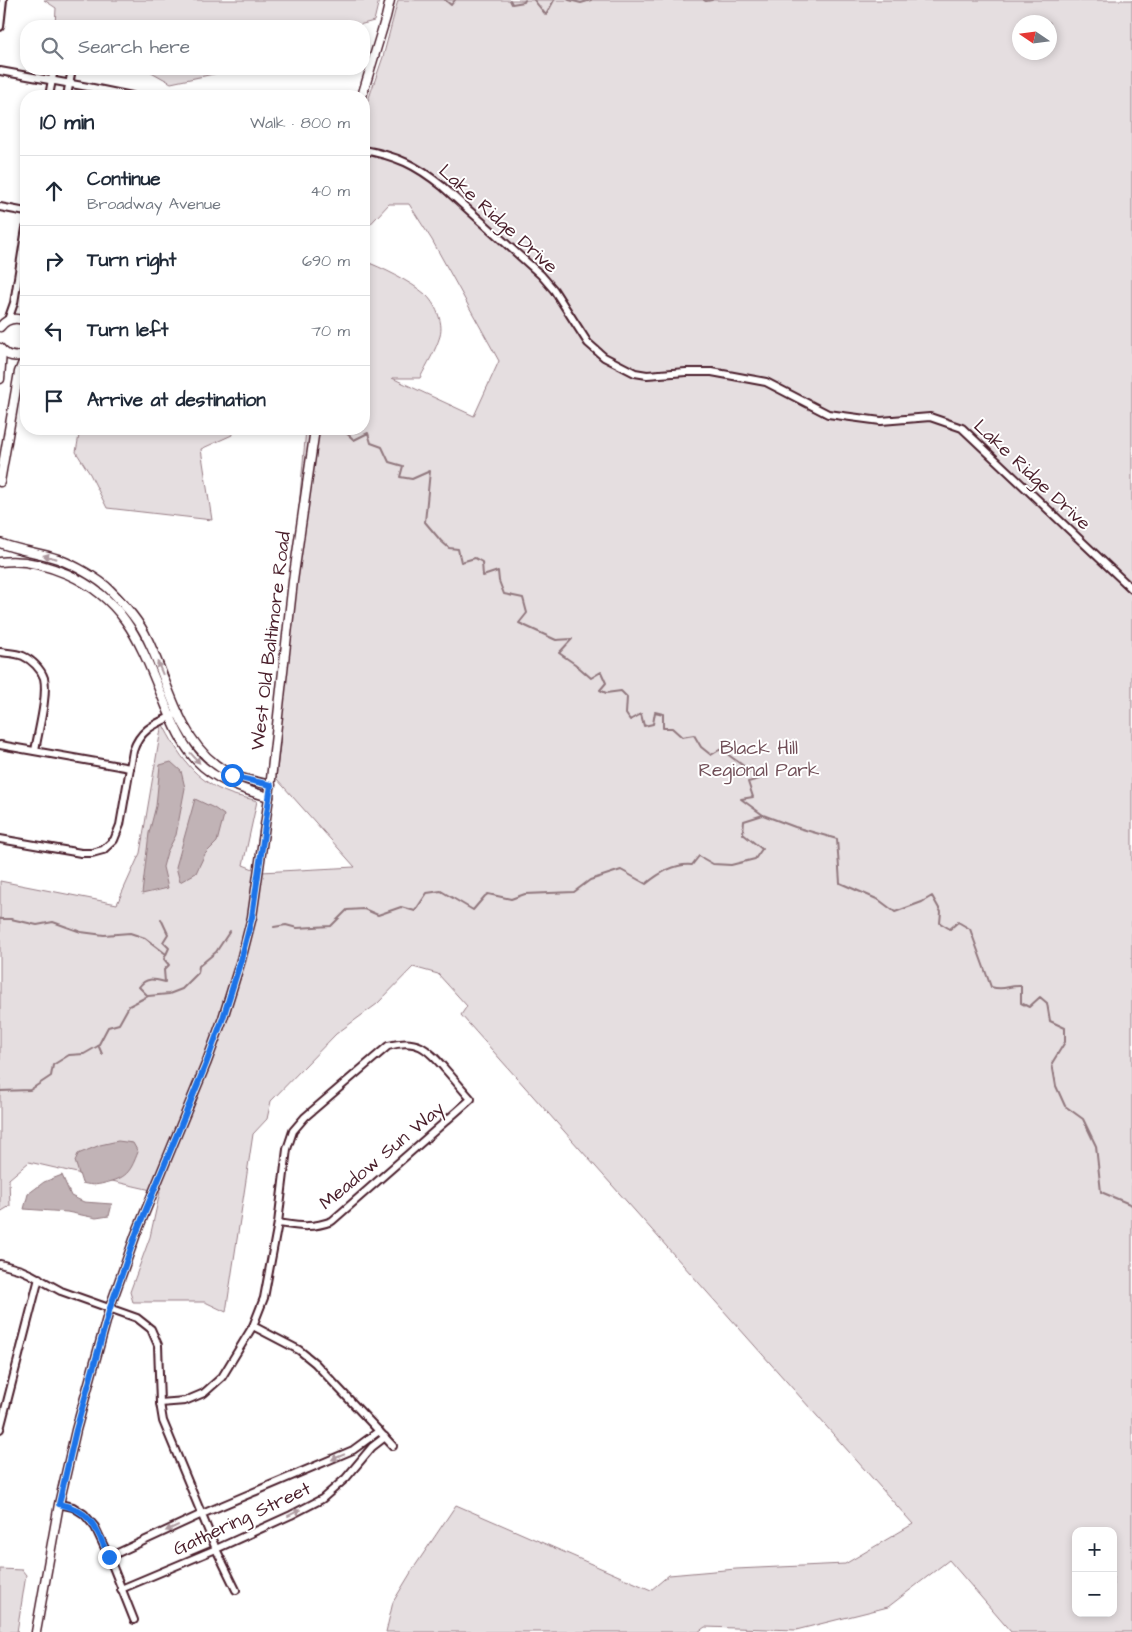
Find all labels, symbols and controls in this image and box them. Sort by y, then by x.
north arrow [1012,15,1057,60]
search box [20,20,370,75]
icon: search [38,34,66,62]
text: Search here [78,34,190,61]
text: 10 min [40,108,94,137]
text: Walk · 800 m [250,112,350,134]
street label: Lake Ridge Drive [432,158,564,281]
text: Continue [87,166,161,193]
icon: ahead [40,177,68,205]
text: 40 m [310,180,350,202]
text: Broadway Avenue [87,193,221,215]
icon: right [40,247,68,275]
text: Turn right [87,247,176,274]
text: 690 m [302,250,350,272]
icon: left [40,317,68,345]
text: Turn left [87,317,168,344]
text: 70 m [311,320,350,342]
icon: arrive [40,387,68,415]
text: Arrive at destination [87,387,266,414]
street label: Lake Ridge Drive [967,413,1097,537]
street label: West Old Baltimore Road [244,530,298,752]
one-way arrow [43,553,58,561]
one-way arrow [156,660,164,675]
park label: Black Hill Regional Park [699,735,820,785]
one-way arrow [190,752,201,765]
route start [221,764,244,787]
street label: Meadow Sun Way [314,1095,452,1217]
one-way arrow [331,1453,345,1461]
street label: Gathering Street [169,1475,316,1564]
one-way arrow [287,1509,301,1517]
one-way arrow [165,1523,180,1532]
map controls [1072,1527,1117,1617]
button: + [1072,1527,1117,1572]
route end [98,1546,121,1569]
button: − [1072,1572,1117,1617]

